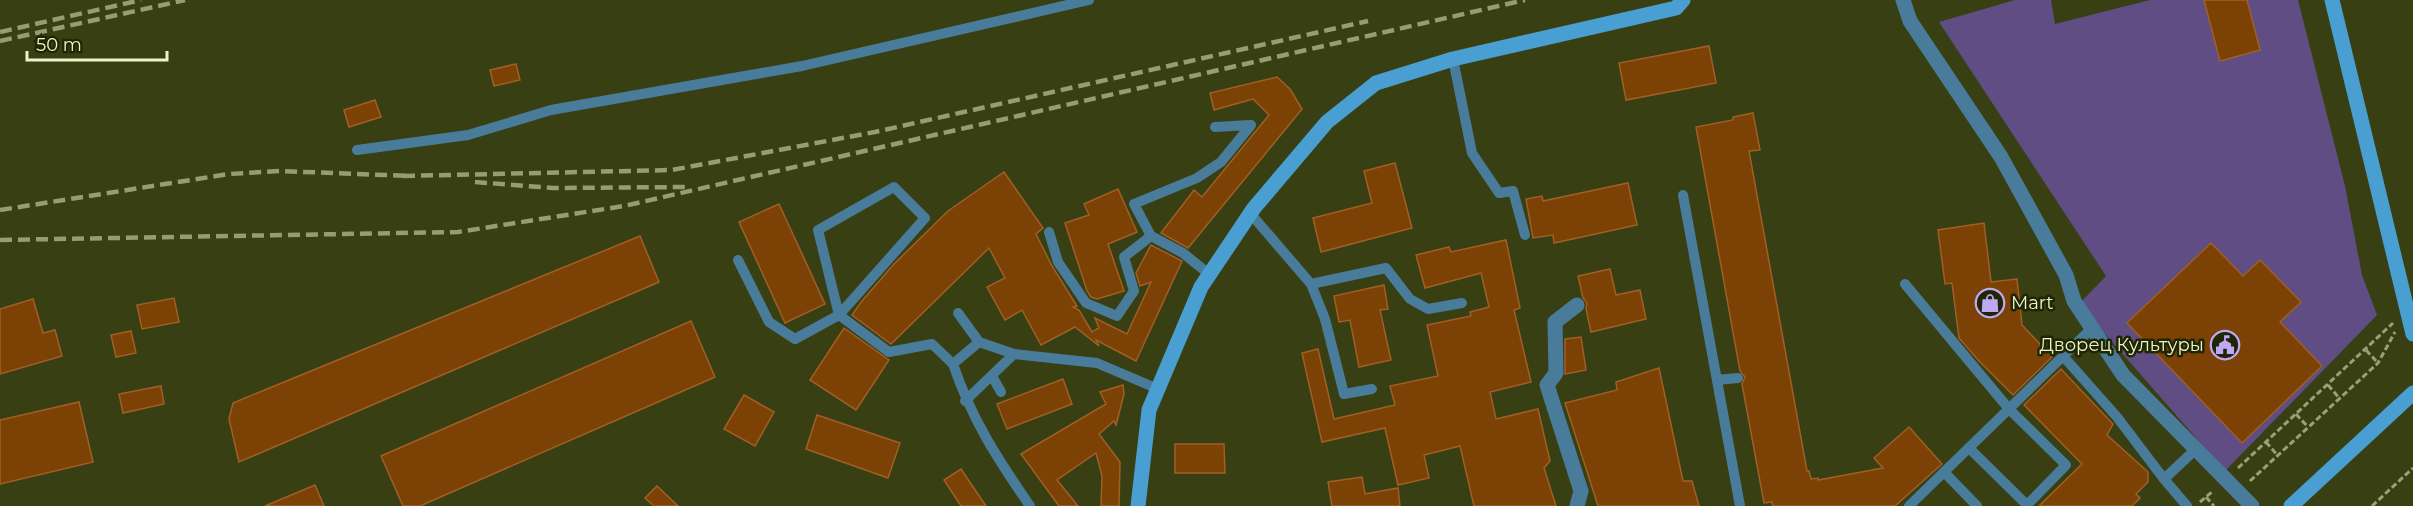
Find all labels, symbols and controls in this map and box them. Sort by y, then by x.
scale bar [27,24,166,62]
text: 50 m [36,34,82,56]
shop icon: Mart [1974,287,2006,319]
place label: Mart [2011,292,2054,314]
public building icon: Дворец Культуры [2209,329,2241,361]
place label: Дворец Культуры [2039,334,2204,356]

